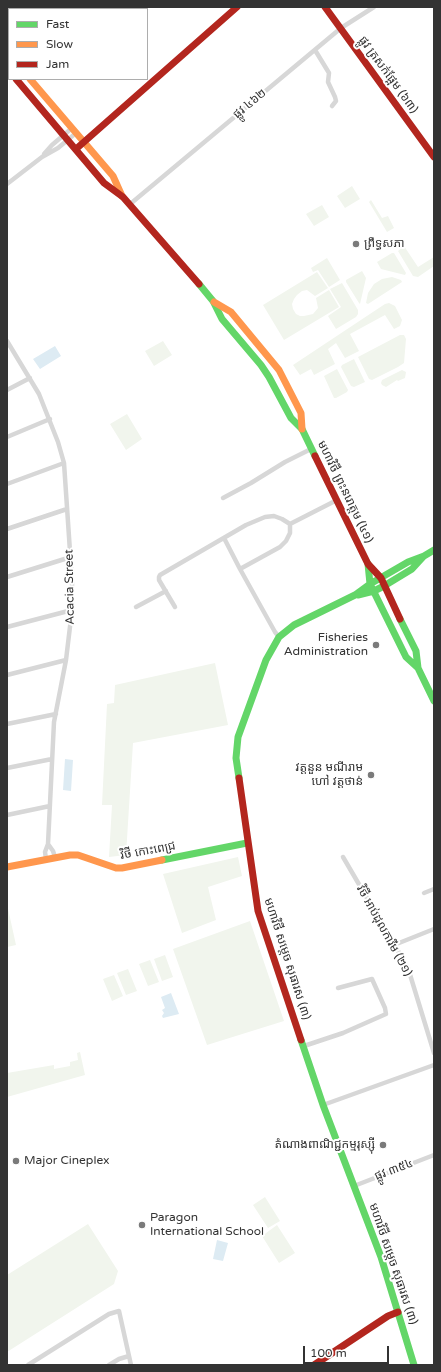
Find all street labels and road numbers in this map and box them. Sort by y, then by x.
street label: ផ្លូវ ត្រសក់ផ្អែម (៦៣) [355,34,421,116]
street label: ផ្លូវ ៤៦២ [230,86,270,122]
street label: មហាវិថី ព្រះនរោត្តម (៤១) [314,438,376,546]
street label: Acacia Street [62,549,78,625]
street label: វិថី កោះពេជ្រ [119,839,177,863]
street label: វិថី អាប់ដុលការីម (២១) [353,883,415,979]
street label: មហាវិថី សម្តេច សុធារស (៣) [260,896,314,1022]
street label: ផ្លូវ ៣៥៤ [373,1156,415,1184]
street label: មហាវិថី សម្តេច សុធារស (៣) [365,1201,421,1327]

